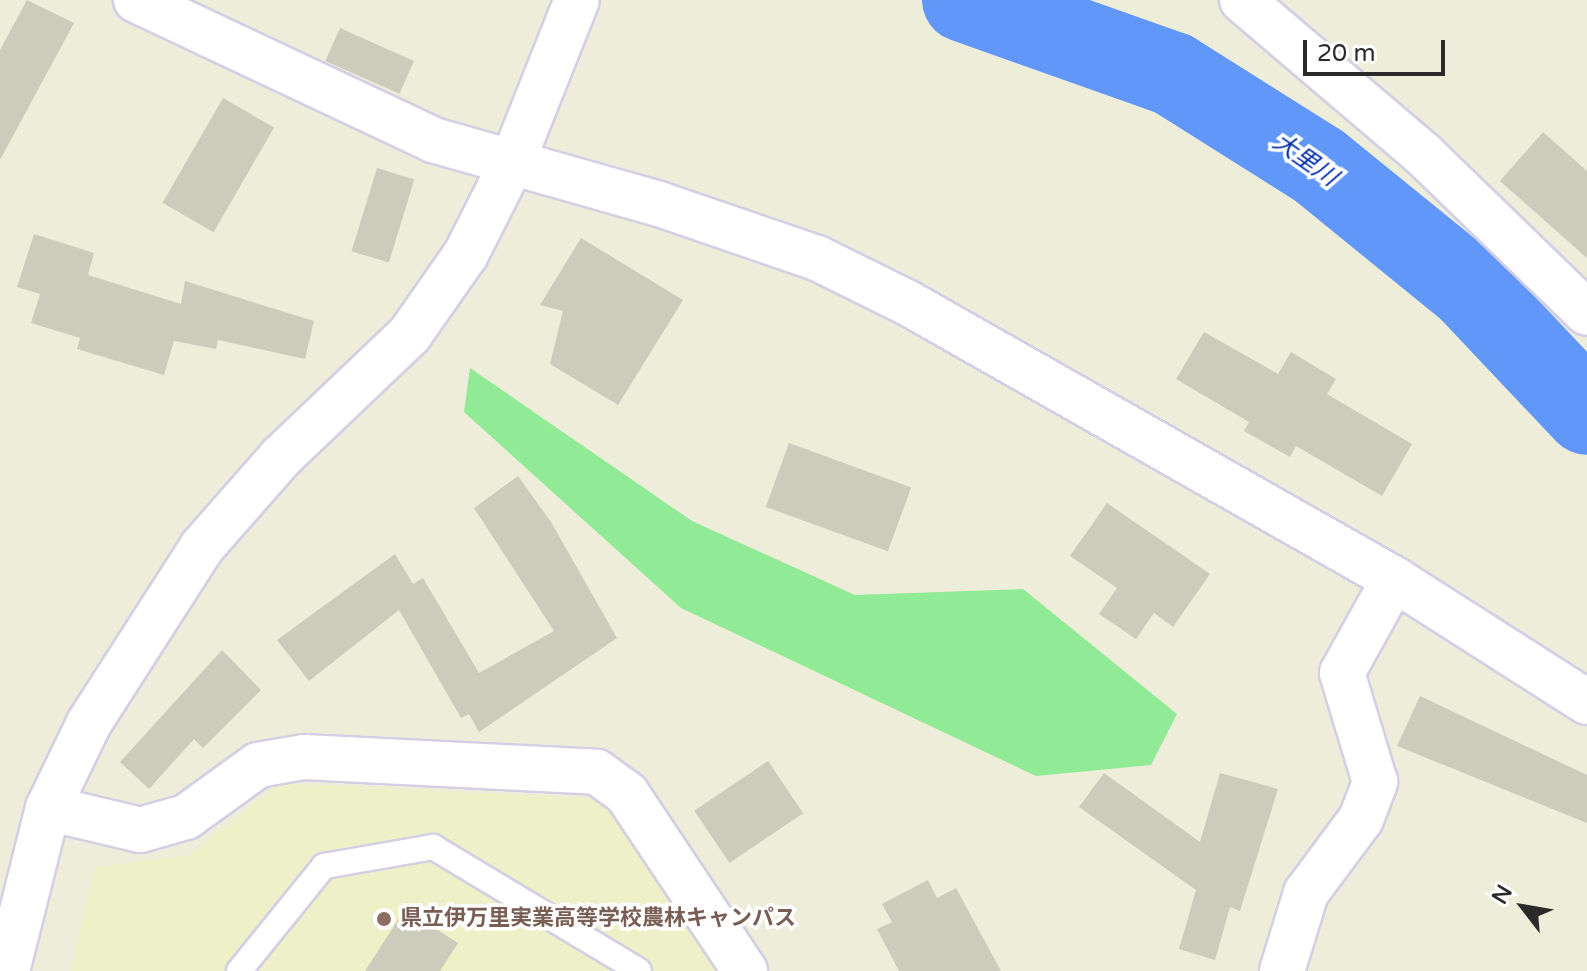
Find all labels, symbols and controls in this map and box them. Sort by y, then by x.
scale bar [1307,24,1449,74]
text: 20 m [1317,39,1375,68]
water label: 大里川 [1267,128,1343,192]
north arrow [1483,867,1563,947]
text: N [1487,880,1518,909]
place label: 県立伊万里実業高等学校農林キャンパス [400,906,796,932]
marker: 県立伊万里実業高等学校農林キャンパス [375,910,393,928]

